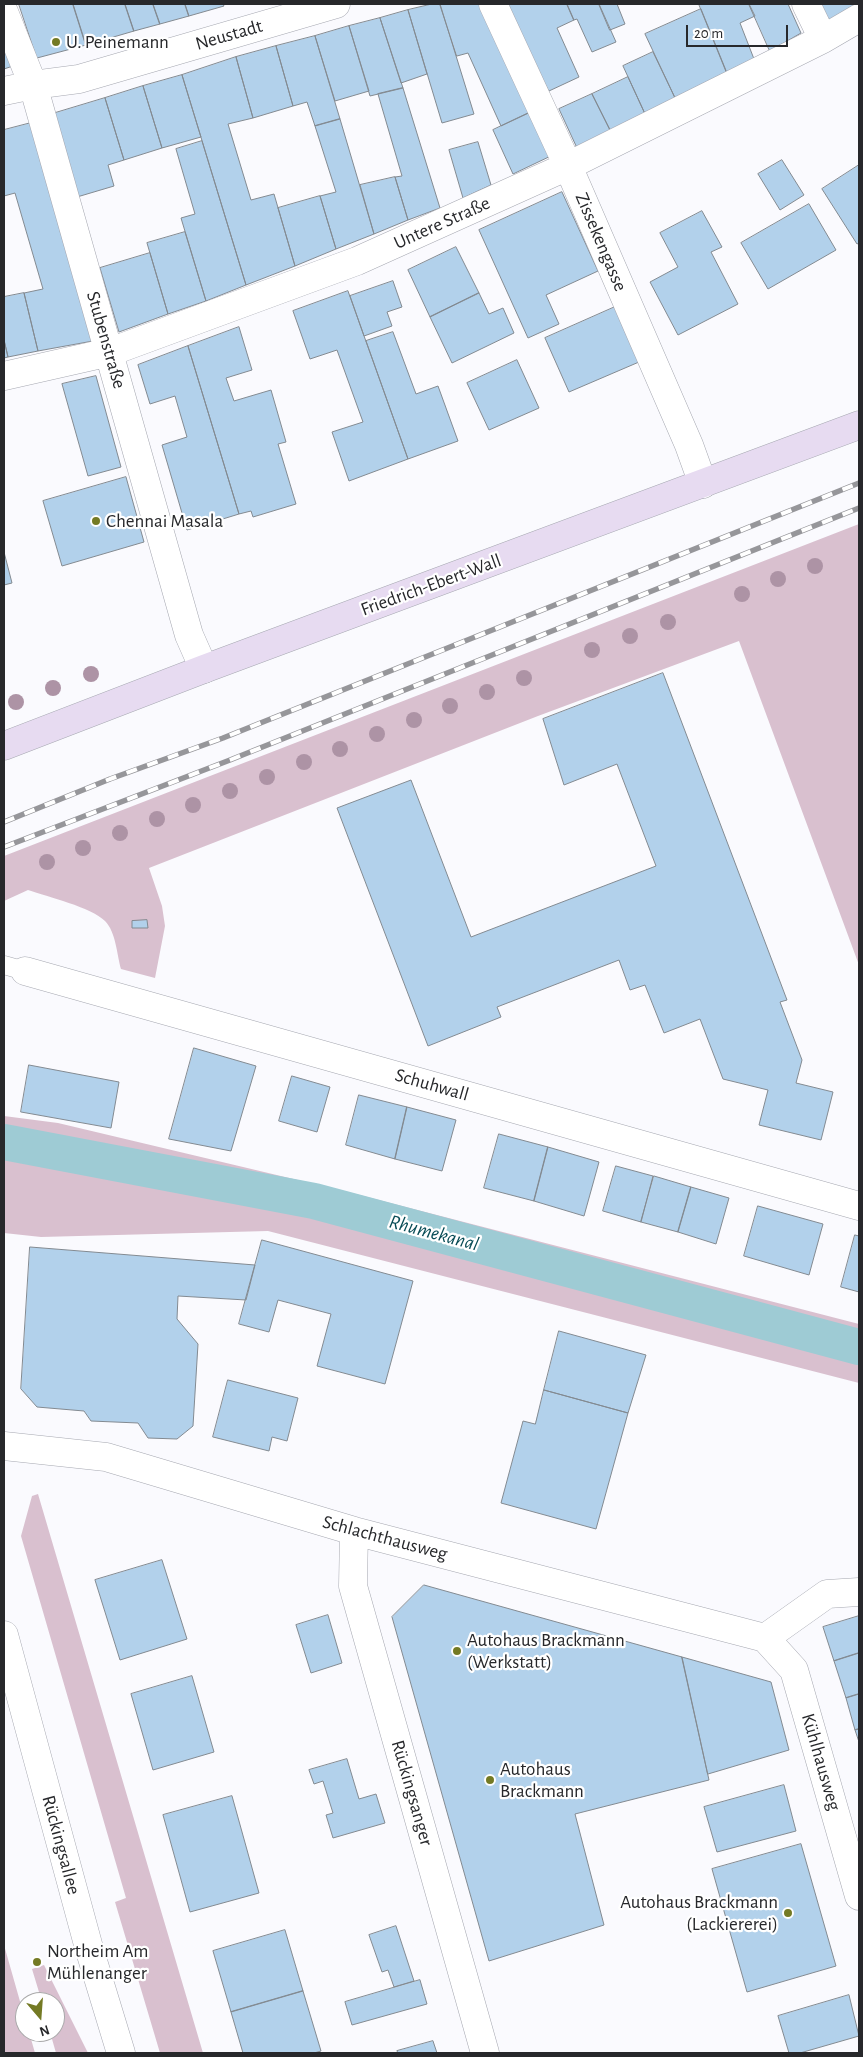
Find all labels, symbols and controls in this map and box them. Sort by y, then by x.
street label: Neustadt [193,15,265,55]
scale bar [688,15,790,47]
text: 20 m [694,26,723,41]
place label: U. Peinemann [66,31,169,53]
marker: U. Peinemann [50,36,62,48]
street label: Zissekengasse [570,189,632,295]
street label: Untere Straße [390,192,494,254]
street label: Stubenstraße [81,289,131,391]
place label: Chennai Masala [106,510,223,532]
marker: Chennai Masala [90,515,102,527]
street label: Friedrich-Ebert-Wall [358,549,504,621]
street label: Schuhwall [392,1064,472,1106]
water label: Rhumekanal [386,1210,482,1256]
street label: Schlachthausweg [320,1510,450,1566]
place label: Autohaus Brackmann (Werkstatt) [467,1629,625,1673]
marker: Autohaus Brackmann (Werkstatt) [451,1645,463,1657]
street label: Kühlhausweg [796,1711,846,1813]
street label: Rückingsanger [386,1737,438,1849]
place label: Autohaus Brackmann [500,1758,584,1802]
marker: Autohaus Brackmann [484,1774,496,1786]
street label: Rückingsallee [37,1793,85,1897]
place label: Autohaus Brackmann (Lackiererei) [620,1891,778,1935]
marker: Autohaus Brackmann (Lackiererei) [782,1907,794,1919]
place label: Northeim Am Mühlenanger [47,1940,148,1984]
marker: Northeim Am Mühlenanger [31,1956,43,1968]
north arrow [15,1992,65,2042]
text: N [38,2022,51,2038]

